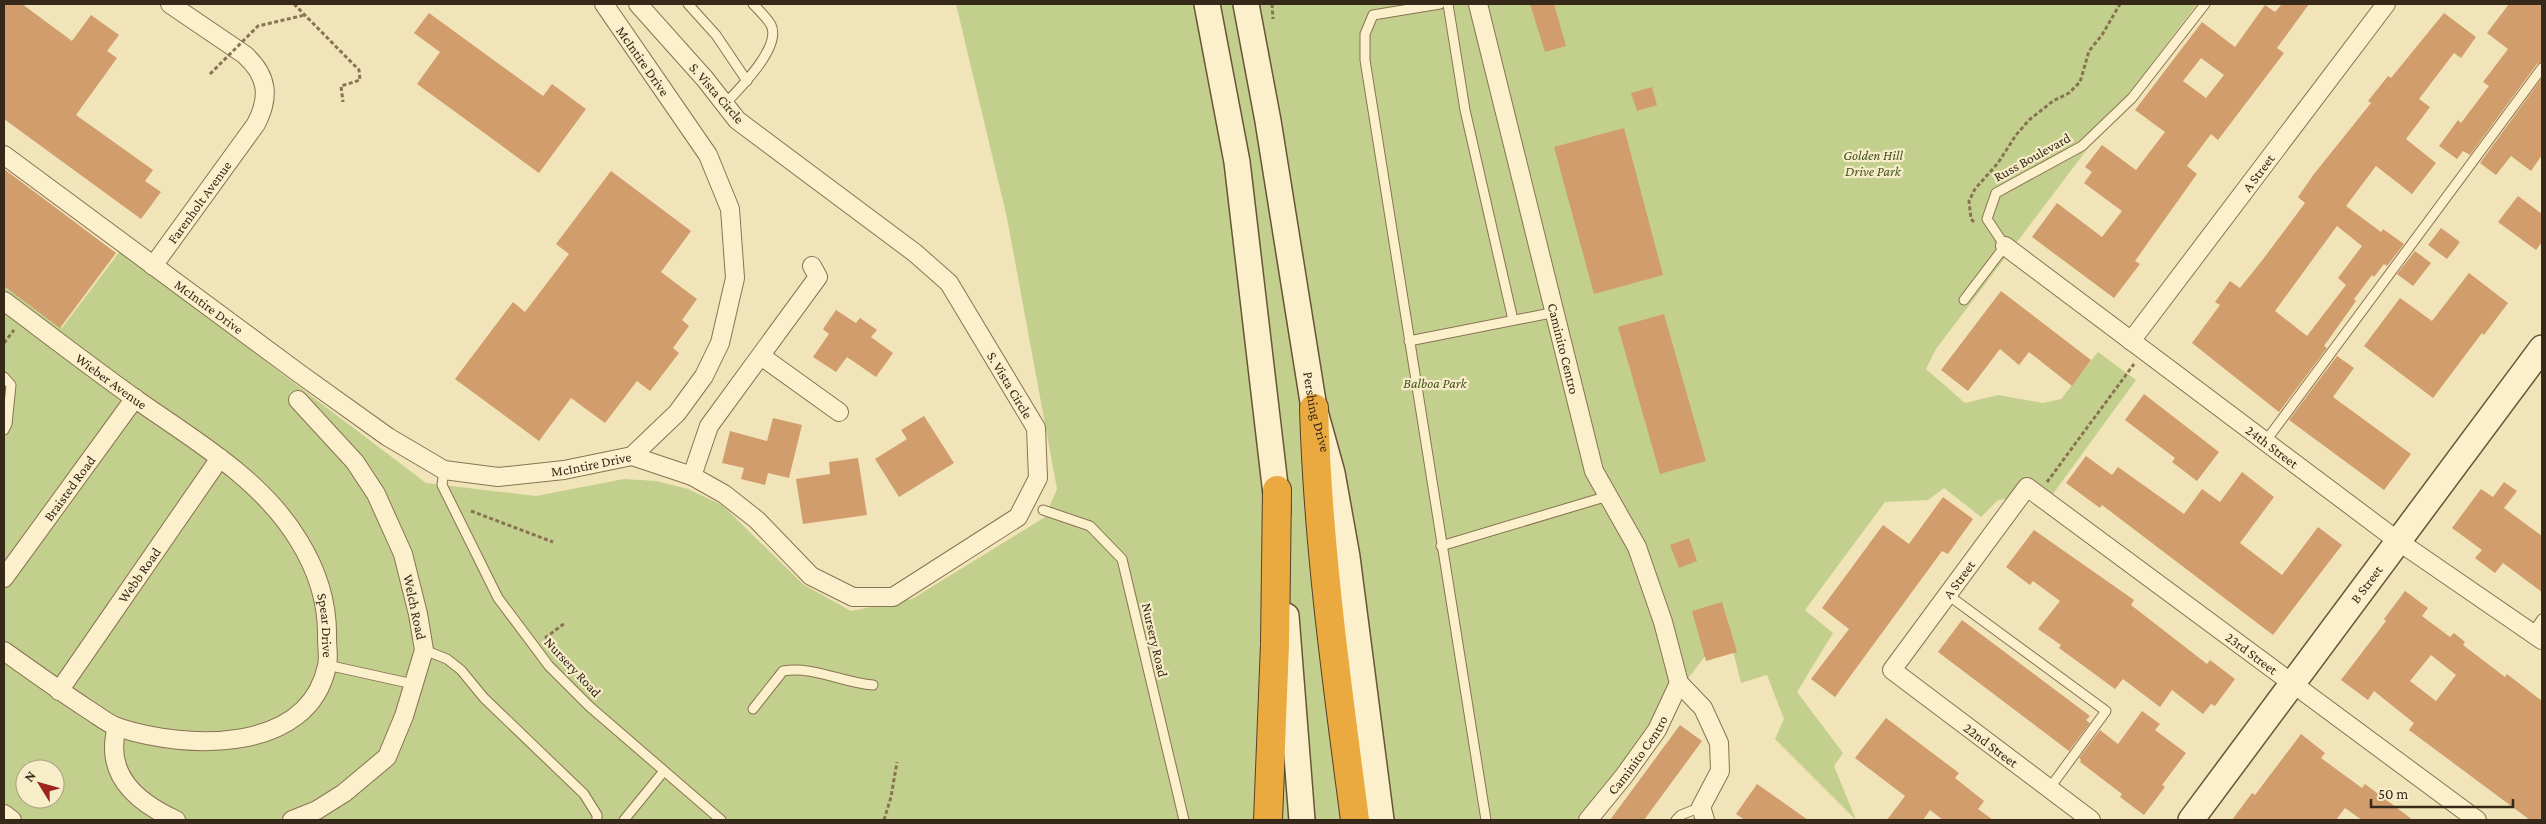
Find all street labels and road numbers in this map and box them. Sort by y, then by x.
street label: McIntire Drive [613,23,673,99]
street label: S. Vista Circle [686,59,748,127]
street label: Russ Boulevard [1991,129,2074,185]
street label: A Street [2239,150,2278,195]
street label: Farenholt Avenue [164,158,235,246]
street label: McIntire Drive [171,276,247,337]
street label: Caminito Centro [1545,301,1583,396]
street label: S. Vista Circle [984,349,1036,421]
street label: Wieber Avenue [72,350,150,413]
street label: Pershing Drive [1300,371,1334,454]
street label: 24th Street [2243,422,2302,472]
street label: McIntire Drive [550,448,633,479]
street label: Braisted Road [40,452,99,524]
street label: Webb Road [114,544,164,606]
street label: A Street [1940,557,1979,601]
street label: B Street [2347,562,2386,606]
street label: Welch Road [400,573,430,642]
street label: Spear Drive [314,592,336,658]
street label: Nursery Road [1139,601,1171,679]
street label: 23rd Street [2222,629,2281,678]
street label: Nursery Road [541,634,605,701]
street label: Caminito Centro [1604,713,1671,798]
street label: 22nd Street [1961,719,2021,771]

